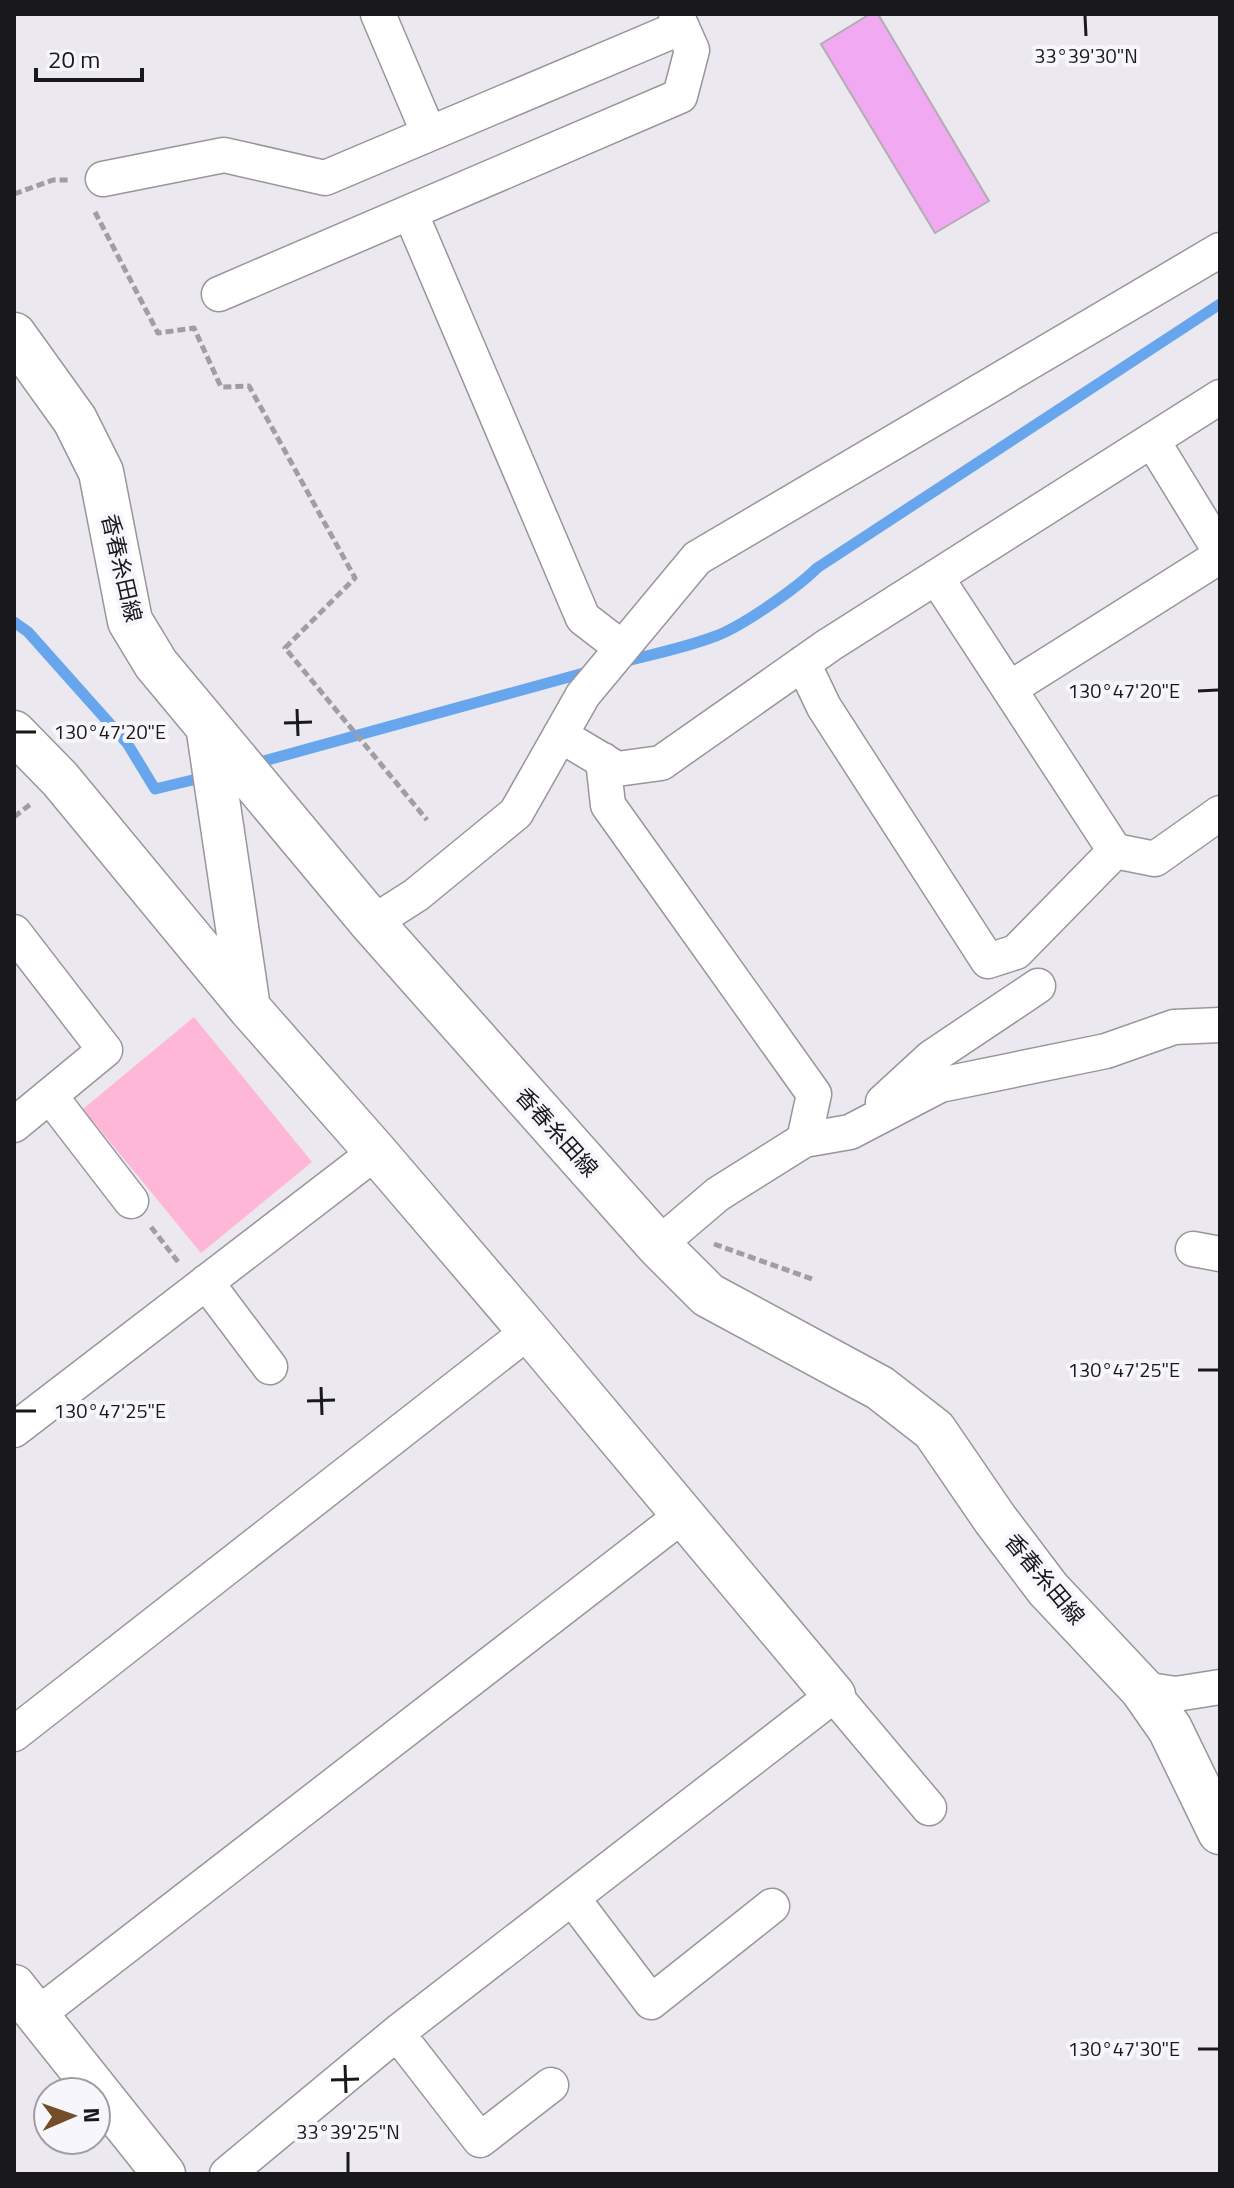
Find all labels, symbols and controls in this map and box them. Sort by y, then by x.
scale bar [36,32,142,82]
text: 33°39'30"N [1034,40,1138,71]
text: 20 m [48,41,100,77]
street label: 香春糸田線 [93,511,151,625]
text: 130°47'20"E [1068,675,1180,706]
text: 130°47'20"E [54,716,166,747]
street label: 香春糸田線 [508,1080,606,1184]
text: 130°47'25"E [1068,1354,1180,1385]
text: 130°47'25"E [54,1395,166,1426]
street label: 香春糸田線 [997,1526,1093,1632]
text: 130°47'30"E [1068,2033,1180,2064]
north arrow [32,2076,112,2156]
text: N [75,2107,109,2124]
text: 33°39'25"N [296,2116,400,2147]

